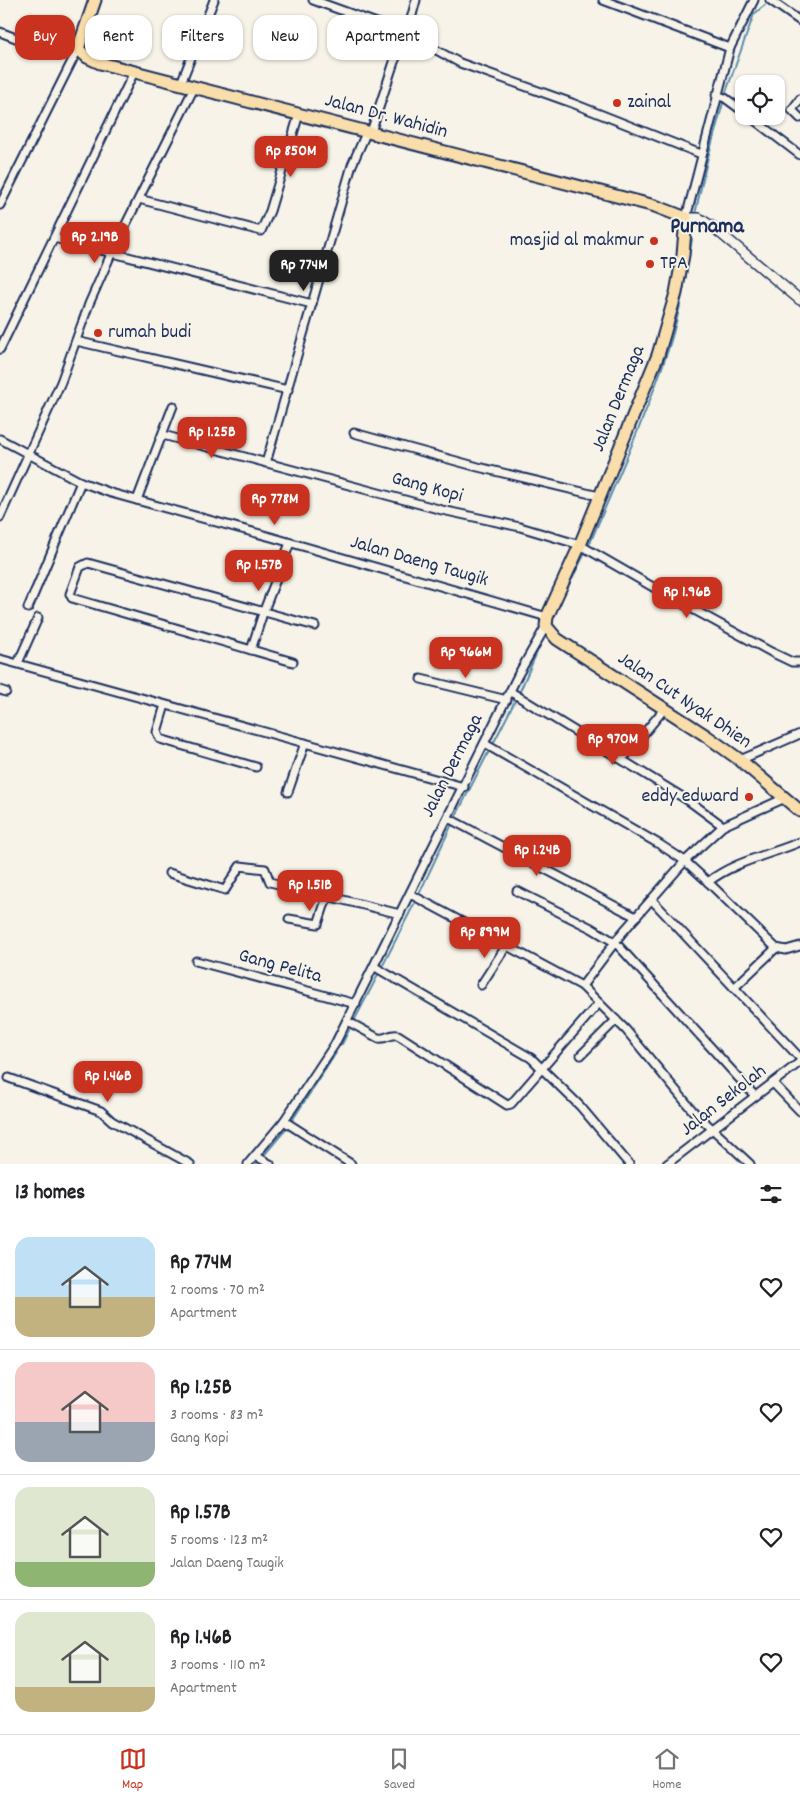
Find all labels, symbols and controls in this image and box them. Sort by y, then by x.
chip: Buy [15,15,75,60]
chip: Rent [85,15,152,60]
chip: Filters [162,15,243,60]
chip: New [253,15,317,60]
chip: Apartment [327,15,438,60]
map controls [735,75,785,125]
button: locate [735,75,785,125]
street label: Jalan Dr. Wahidin [321,87,451,147]
place label: zainal [627,89,671,117]
marker: zainal [611,97,623,109]
pin: Rp 850M [245,136,337,178]
text: Rp 850M [266,140,316,163]
district label: Purnama [670,212,744,243]
pin: Rp 2.19B [43,222,147,264]
text: Rp 2.19B [72,226,118,249]
place label: masjid al makmur [510,227,645,255]
marker: masjid al makmur [648,235,660,247]
pin: Rp 774M [258,250,350,292]
place label: TPA [660,250,688,278]
text: Rp 774M [280,254,328,277]
marker: TPA [644,258,656,270]
place label: rumah budi [108,319,192,347]
marker: rumah budi [92,327,104,339]
street label: Jalan Dermaga [585,341,653,456]
pin: Rp 1.25B [160,416,264,459]
text: Rp 1.25B [189,421,235,444]
street label: Gang Kopi [388,465,466,511]
pin: Rp 778M [229,484,321,526]
text: Rp 778M [252,488,298,511]
street label: Jalan Daeng Taugik [347,529,491,595]
pin: Rp 1.57B [207,550,311,592]
text: Rp 1.57B [236,554,282,577]
pin: Rp 1.96B [635,576,739,619]
text: Rp 1.96B [663,581,711,604]
pin: Rp 966M [420,636,512,679]
text: Rp 966M [440,641,492,664]
street label: Jalan Cut Nyak Dhien [611,646,757,756]
street label: Jalan Dermaga [415,709,491,822]
pin: Rp 970M [567,724,659,766]
text: Rp 970M [588,728,638,751]
place label: eddy edward [642,783,739,811]
marker: eddy edward [743,791,755,803]
pin: Rp 1.24B [485,834,589,877]
text: Rp 1.24B [514,839,560,862]
pin: Rp 1.51B [258,870,362,912]
text: Rp 1.51B [288,874,332,897]
pin: Rp 899M [439,916,531,959]
text: Rp 899M [460,921,510,944]
street label: Gang Pelita [235,942,325,992]
street label: Jalan Sekolah [675,1058,773,1144]
pin: Rp 1.46B [56,1060,160,1103]
text: Rp 1.46B [84,1065,132,1088]
text: 13 homes [15,1179,85,1209]
icon: filters [757,1180,785,1208]
text: Rp 774M [170,1249,232,1279]
icon: home [55,1257,115,1317]
icon: heart [757,1273,785,1301]
text: 2 rooms · 70 m² [170,1279,265,1302]
text: Apartment [170,1302,237,1325]
text: Rp 1.25B [170,1374,232,1404]
icon: home [55,1382,115,1442]
icon: heart [757,1398,785,1426]
text: 3 rooms · 83 m² [170,1404,264,1427]
text: Gang Kopi [170,1427,228,1450]
text: Rp 1.57B [170,1499,231,1529]
icon: home [55,1507,115,1567]
icon: heart [757,1523,785,1551]
text: 5 rooms · 123 m² [170,1529,268,1552]
text: Jalan Daeng Taugik [170,1552,284,1575]
text: Rp 1.46B [170,1624,232,1654]
icon: home [55,1632,115,1692]
icon: heart [757,1648,785,1676]
text: 3 rooms · 110 m² [170,1654,266,1677]
text: Apartment [170,1677,237,1700]
tab: Map [119,1745,147,1795]
tab: Saved [384,1745,415,1795]
tab: Home [652,1745,681,1795]

